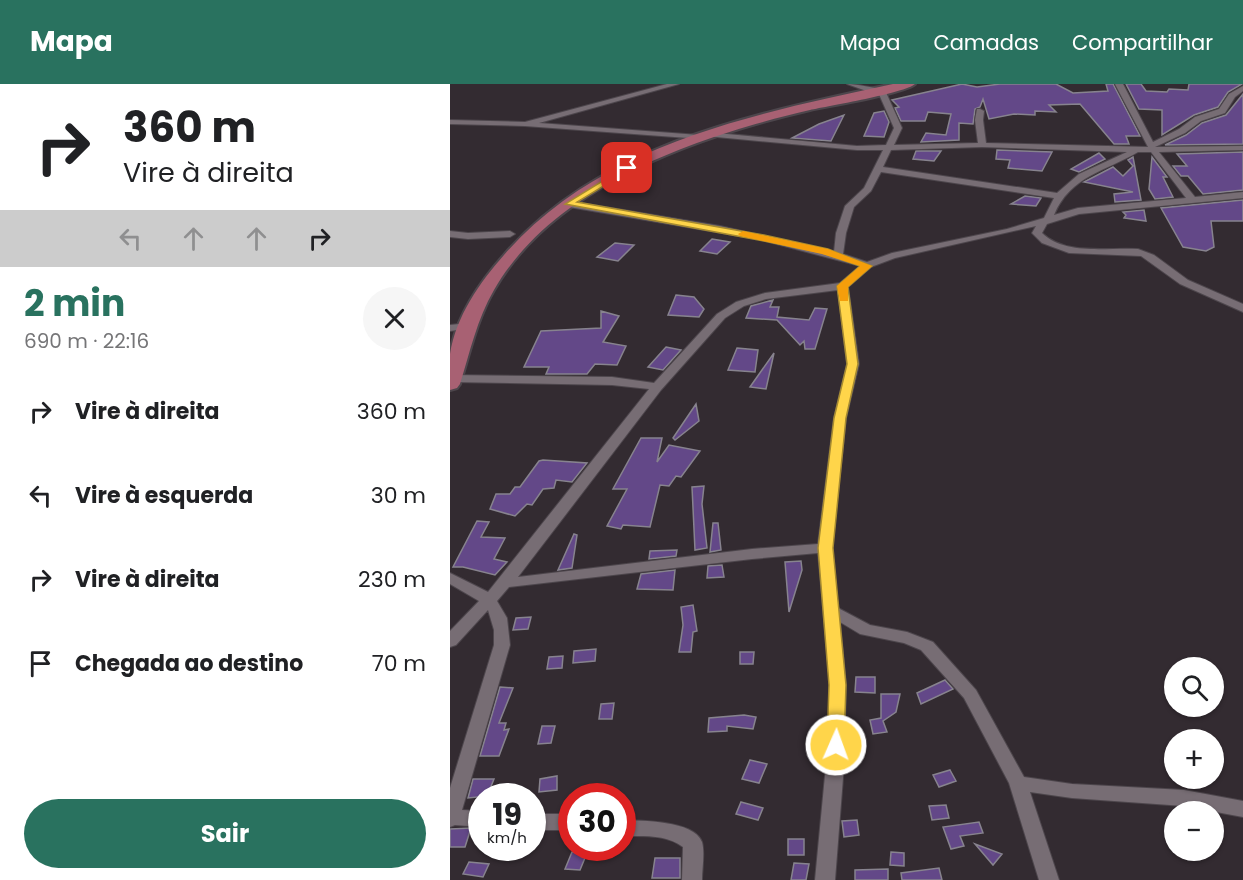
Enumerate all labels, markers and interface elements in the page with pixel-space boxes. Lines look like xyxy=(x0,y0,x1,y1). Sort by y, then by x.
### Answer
text: Mapa xyxy=(30,22,113,61)
text: Mapa xyxy=(840,28,900,57)
text: Camadas xyxy=(933,28,1039,57)
text: Compartilhar xyxy=(1072,28,1213,57)
text: 360 m xyxy=(123,98,256,157)
icon: right xyxy=(24,108,102,186)
pin xyxy=(601,142,652,193)
icon: arrive xyxy=(610,151,643,184)
text: Vire à direita xyxy=(123,154,294,191)
icon: left xyxy=(114,222,147,255)
icon: ahead xyxy=(177,222,210,255)
icon: ahead xyxy=(240,222,273,255)
icon: right xyxy=(303,222,336,255)
text: 2 min xyxy=(24,278,125,329)
button: close xyxy=(363,287,426,350)
text: 690 m · 22:16 xyxy=(24,327,149,355)
icon: right xyxy=(24,395,57,428)
text: Vire à direita xyxy=(75,396,220,427)
text: 360 m xyxy=(357,396,426,427)
icon: left xyxy=(24,479,57,512)
text: Vire à esquerda xyxy=(75,480,253,511)
text: 30 m xyxy=(371,480,426,511)
icon: right xyxy=(24,563,57,596)
text: Vire à direita xyxy=(75,564,220,595)
text: 230 m xyxy=(358,564,426,595)
icon: arrive xyxy=(24,647,57,680)
text: Chegada ao destino xyxy=(75,648,303,679)
text: 70 m xyxy=(372,648,426,679)
map controls xyxy=(1164,657,1224,861)
button: search xyxy=(1164,657,1224,717)
position arrow xyxy=(804,713,868,777)
button: + xyxy=(1164,729,1224,789)
speed limit sign: 30 xyxy=(558,783,636,861)
text: 19 xyxy=(492,793,522,836)
button: Sair xyxy=(24,799,426,868)
button: − xyxy=(1164,801,1224,861)
text: km/h xyxy=(487,827,527,848)

